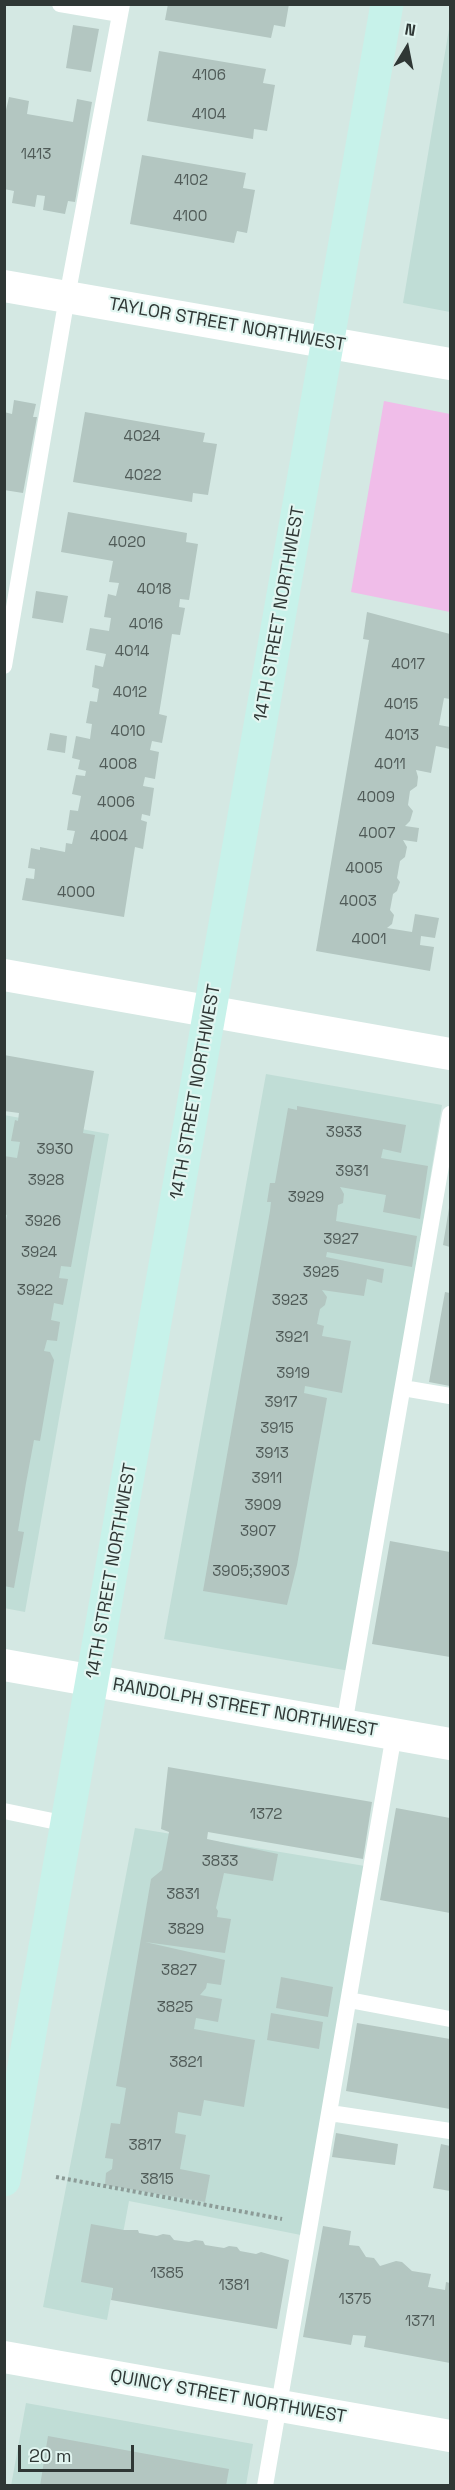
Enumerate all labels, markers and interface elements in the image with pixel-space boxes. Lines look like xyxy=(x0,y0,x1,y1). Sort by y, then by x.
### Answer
north arrow xyxy=(377,18,437,78)
text: N xyxy=(403,19,417,41)
house number: 4106 xyxy=(192,67,226,85)
house number: 4104 xyxy=(192,106,226,124)
house number: 1413 xyxy=(21,146,51,164)
house number: 4102 xyxy=(174,172,208,190)
house number: 4100 xyxy=(173,208,207,226)
street label: TAYLOR STREET NORTHWEST xyxy=(107,294,347,356)
house number: 4024 xyxy=(124,428,160,446)
house number: 4022 xyxy=(124,467,162,485)
street label: 14TH STREET NORTHWEST xyxy=(250,505,310,723)
house number: 4020 xyxy=(108,534,146,552)
house number: 4018 xyxy=(137,581,171,599)
house number: 4016 xyxy=(129,616,163,634)
house number: 4014 xyxy=(115,643,149,661)
house number: 4017 xyxy=(391,656,425,674)
house number: 4012 xyxy=(113,684,147,702)
house number: 4015 xyxy=(384,696,418,714)
house number: 4010 xyxy=(111,723,145,741)
house number: 4013 xyxy=(385,727,419,745)
house number: 4008 xyxy=(99,756,137,774)
house number: 4011 xyxy=(374,756,406,774)
house number: 4009 xyxy=(357,789,395,807)
house number: 4006 xyxy=(97,794,135,812)
house number: 4007 xyxy=(359,825,395,843)
house number: 4004 xyxy=(90,828,128,846)
house number: 4005 xyxy=(345,860,383,878)
house number: 4000 xyxy=(57,884,95,902)
house number: 4003 xyxy=(339,893,377,911)
house number: 4001 xyxy=(352,931,386,949)
street label: 14TH STREET NORTHWEST xyxy=(166,983,226,1201)
house number: 3933 xyxy=(326,1124,362,1142)
house number: 3930 xyxy=(37,1141,73,1159)
house number: 3931 xyxy=(335,1163,369,1181)
house number: 3928 xyxy=(28,1172,64,1190)
house number: 3929 xyxy=(288,1189,324,1207)
house number: 3926 xyxy=(25,1213,61,1231)
house number: 3927 xyxy=(323,1231,359,1249)
house number: 3924 xyxy=(21,1244,57,1262)
house number: 3925 xyxy=(303,1264,339,1282)
house number: 3922 xyxy=(17,1282,53,1300)
house number: 3923 xyxy=(272,1292,308,1310)
house number: 3921 xyxy=(275,1329,309,1347)
house number: 3919 xyxy=(276,1365,310,1383)
house number: 3917 xyxy=(265,1394,297,1412)
house number: 3915 xyxy=(260,1420,294,1438)
house number: 3913 xyxy=(255,1445,289,1463)
street label: 14TH STREET NORTHWEST xyxy=(82,1462,142,1680)
house number: 3911 xyxy=(252,1470,282,1488)
house number: 3909 xyxy=(244,1497,282,1515)
house number: 3907 xyxy=(240,1523,276,1541)
house number: 3905;3903 xyxy=(212,1563,290,1581)
street label: RANDOLPH STREET NORTHWEST xyxy=(111,1674,379,1742)
house number: 1372 xyxy=(250,1806,282,1824)
house number: 3833 xyxy=(202,1853,238,1871)
house number: 3831 xyxy=(166,1886,200,1904)
house number: 3829 xyxy=(168,1921,204,1939)
house number: 3827 xyxy=(161,1962,197,1980)
house number: 3825 xyxy=(157,1999,193,2017)
house number: 3821 xyxy=(169,2054,203,2072)
house number: 3817 xyxy=(128,2137,162,2155)
house number: 3815 xyxy=(140,2171,174,2189)
house number: 1385 xyxy=(150,2265,184,2283)
house number: 1381 xyxy=(219,2277,249,2295)
house number: 1375 xyxy=(339,2291,371,2309)
house number: 1371 xyxy=(405,2313,435,2331)
street label: QUINCY STREET NORTHWEST xyxy=(108,2366,348,2428)
scale bar xyxy=(21,2433,136,2471)
text: 20 m xyxy=(29,2444,72,2467)

